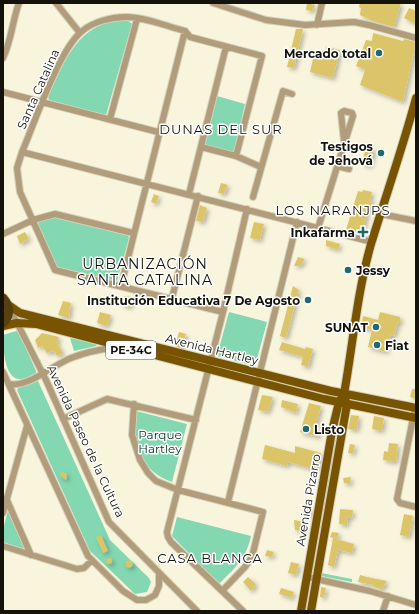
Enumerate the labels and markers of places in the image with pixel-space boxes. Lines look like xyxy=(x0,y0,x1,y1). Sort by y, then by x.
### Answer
place label: Mercado total xyxy=(284,46,371,61)
marker: Mercado total xyxy=(374,48,384,58)
place label: Testigos de Jehová xyxy=(309,139,374,168)
marker: Testigos de Jehová xyxy=(376,148,386,158)
place label: Inkafarma xyxy=(291,225,355,240)
marker: Inkafarma xyxy=(358,227,368,237)
place label: Jessy xyxy=(355,263,391,278)
marker: Jessy xyxy=(343,265,353,275)
place label: Institución Educativa 7 De Agosto xyxy=(87,293,300,308)
marker: Institución Educativa 7 De Agosto xyxy=(303,295,313,305)
place label: SUNAT xyxy=(325,320,369,335)
marker: SUNAT xyxy=(371,322,381,332)
place label: Fiat xyxy=(385,338,410,353)
marker: Fiat xyxy=(372,340,382,350)
place label: Listo xyxy=(314,422,344,437)
marker: Listo xyxy=(301,424,311,434)

